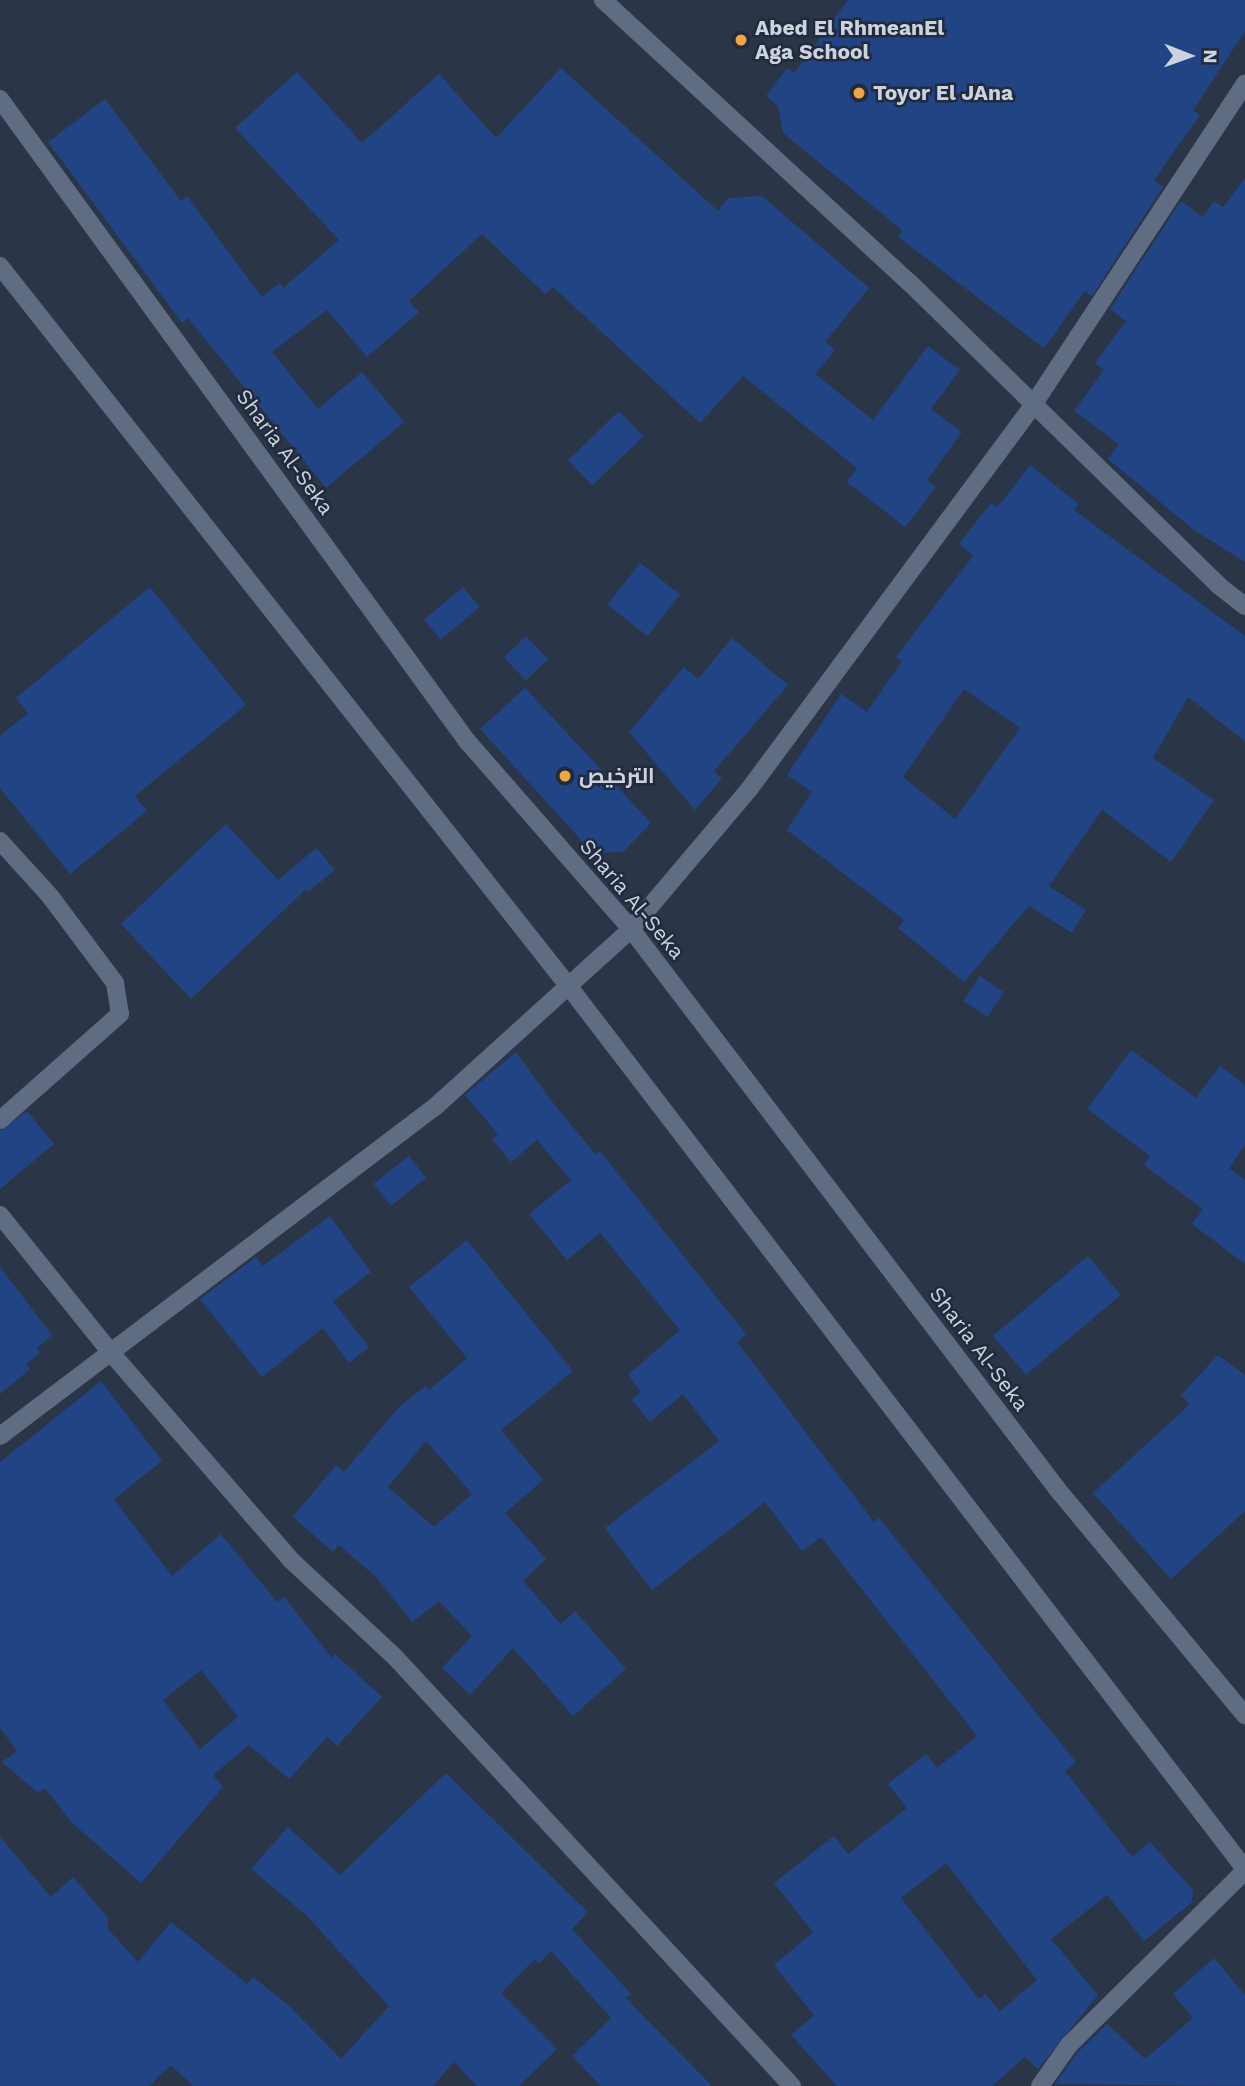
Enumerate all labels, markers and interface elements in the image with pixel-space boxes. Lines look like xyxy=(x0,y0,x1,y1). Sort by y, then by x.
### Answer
place label: Abed El RhmeanEl Aga School xyxy=(755,15,944,65)
north arrow xyxy=(1154,21,1224,91)
marker: Abed El RhmeanEl Aga School xyxy=(733,32,749,48)
text: N xyxy=(1199,49,1222,64)
place label: Toyor El JAna xyxy=(873,80,1014,106)
marker: Toyor El JAna xyxy=(851,85,867,101)
street label: Sharia Al-Seka xyxy=(231,384,339,520)
place label: الترخيص xyxy=(579,763,655,789)
marker: الترخيص xyxy=(557,768,573,784)
street label: Sharia Al-Seka xyxy=(574,833,690,965)
street label: Sharia Al-Seka xyxy=(924,1281,1034,1417)

